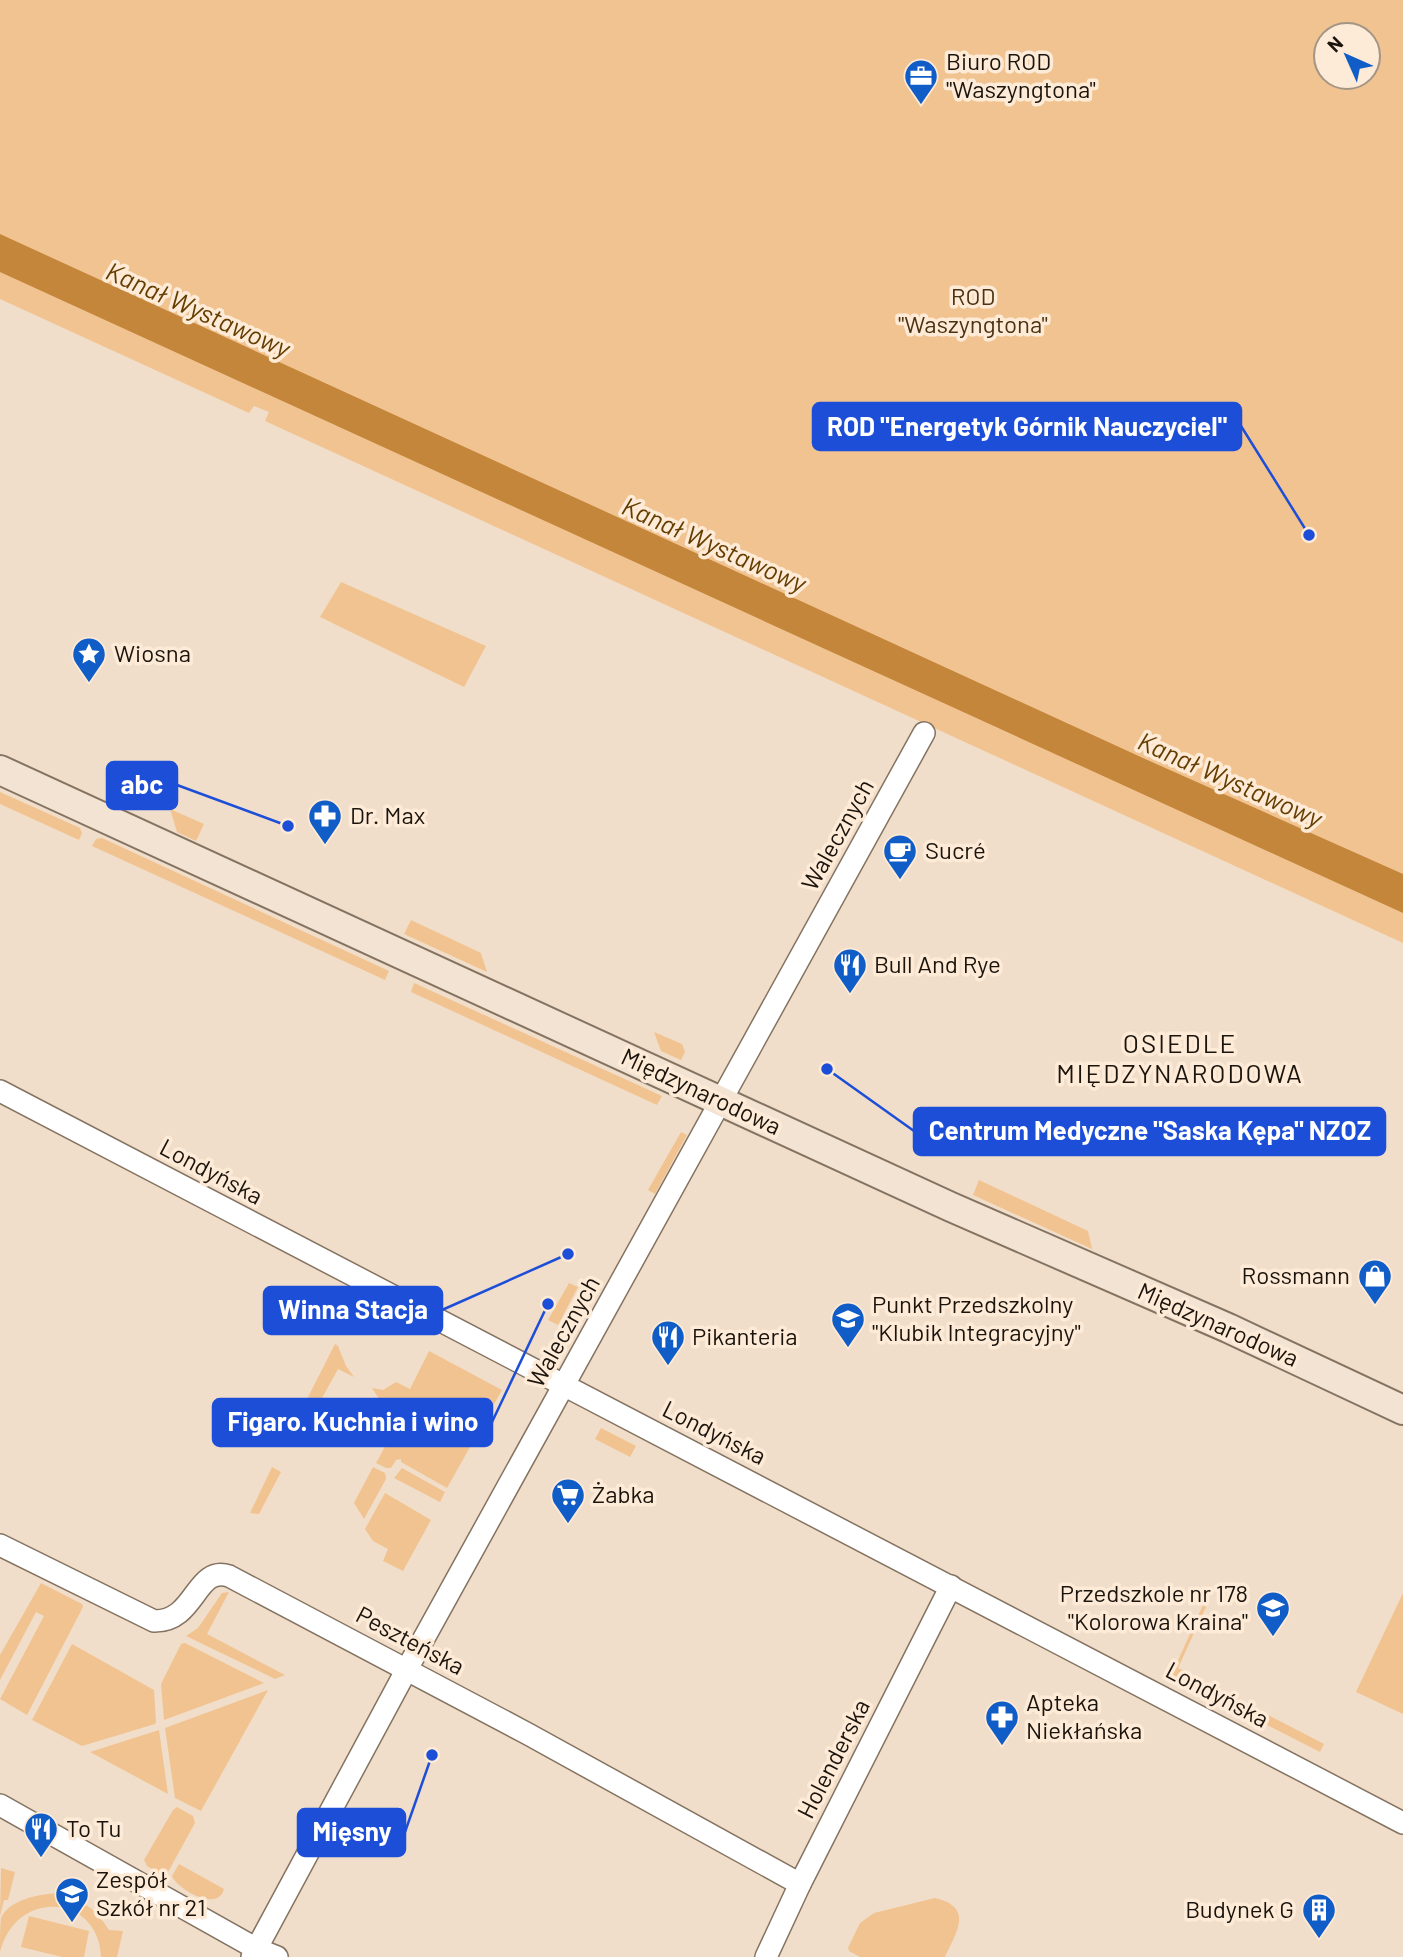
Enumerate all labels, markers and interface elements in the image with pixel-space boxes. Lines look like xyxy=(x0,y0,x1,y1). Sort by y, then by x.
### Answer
north arrow xyxy=(1312,21,1382,91)
text: N xyxy=(1322,31,1347,56)
place label: Biuro ROD "Waszyngtona" xyxy=(946,46,1096,103)
office icon: Biuro ROD "Waszyngtona" xyxy=(902,57,940,106)
water label: Kanał Wystawowy xyxy=(102,254,297,364)
park label: ROD "Waszyngtona" xyxy=(898,281,1048,338)
callout: ROD "Energetyk Górnik Nauczyciel" xyxy=(813,403,1241,450)
text: ROD "Energetyk Górnik Nauczyciel" xyxy=(827,410,1228,441)
water label: Kanał Wystawowy xyxy=(618,489,813,599)
place icon: Wiosna xyxy=(70,635,108,684)
place label: Wiosna xyxy=(114,638,191,667)
water label: Kanał Wystawowy xyxy=(1134,724,1329,834)
callout: abc xyxy=(107,762,177,809)
text: abc xyxy=(121,768,163,799)
street label: Walecznych xyxy=(794,774,879,895)
pharmacy icon: Dr. Max xyxy=(306,797,344,846)
place label: Dr. Max xyxy=(350,800,425,829)
cafe icon: Sucré xyxy=(881,832,919,881)
place label: Sucré xyxy=(925,835,986,864)
restaurant icon: Bull And Rye xyxy=(831,946,869,995)
place label: Bull And Rye xyxy=(874,949,1001,978)
district label: OSIEDLE MIĘDZYNARODOWA xyxy=(1056,1027,1304,1088)
street label: Międzynarodowa xyxy=(617,1041,786,1140)
callout: Centrum Medyczne "Saska Kępa" NZOZ xyxy=(914,1108,1385,1155)
text: Centrum Medyczne "Saska Kępa" NZOZ xyxy=(929,1114,1371,1145)
street label: Londyńska xyxy=(155,1132,268,1210)
shop icon: Rossmann xyxy=(1356,1257,1394,1306)
place label: Rossmann xyxy=(1242,1260,1350,1289)
street label: Walecznych xyxy=(520,1271,605,1392)
street label: Międzynarodowa xyxy=(1134,1275,1303,1372)
callout: Winna Stacja xyxy=(264,1287,442,1334)
place label: Punkt Przedszkolny "Klubik Integracyjny" xyxy=(872,1289,1081,1346)
text: Winna Stacja xyxy=(278,1293,428,1324)
school or university icon: Punkt Przedszkolny "Klubik Integracyjny" xyxy=(829,1300,867,1349)
restaurant icon: Pikanteria xyxy=(649,1318,687,1367)
place label: Pikanteria xyxy=(692,1321,798,1350)
street label: Londyńska xyxy=(658,1393,771,1470)
callout: Figaro. Kuchnia i wino xyxy=(213,1399,492,1446)
text: Figaro. Kuchnia i wino xyxy=(227,1405,479,1436)
supermarket icon: Żabka xyxy=(549,1476,587,1525)
place label: Żabka xyxy=(592,1479,655,1508)
place label: Przedszkole nr 178 "Kolorowa Kraina" xyxy=(1060,1578,1248,1635)
school or university icon: Przedszkole nr 178 "Kolorowa Kraina" xyxy=(1254,1589,1292,1638)
street label: Peszteńska xyxy=(352,1599,470,1680)
street label: Londyńska xyxy=(1161,1655,1274,1733)
place label: Apteka Niekłańska xyxy=(1026,1687,1142,1744)
street label: Holenderska xyxy=(790,1694,875,1823)
pharmacy icon: Apteka Niekłańska xyxy=(983,1698,1021,1747)
callout: Mięsny xyxy=(298,1809,405,1856)
restaurant icon: To Tu xyxy=(22,1810,60,1859)
place label: To Tu xyxy=(66,1813,121,1842)
text: Mięsny xyxy=(313,1815,392,1846)
place label: Zespół Szkół nr 21 xyxy=(96,1864,206,1921)
school or university icon: Zespół Szkół nr 21 xyxy=(53,1875,91,1924)
building icon: Budynek G xyxy=(1300,1891,1338,1940)
place label: Budynek G xyxy=(1185,1894,1294,1923)

